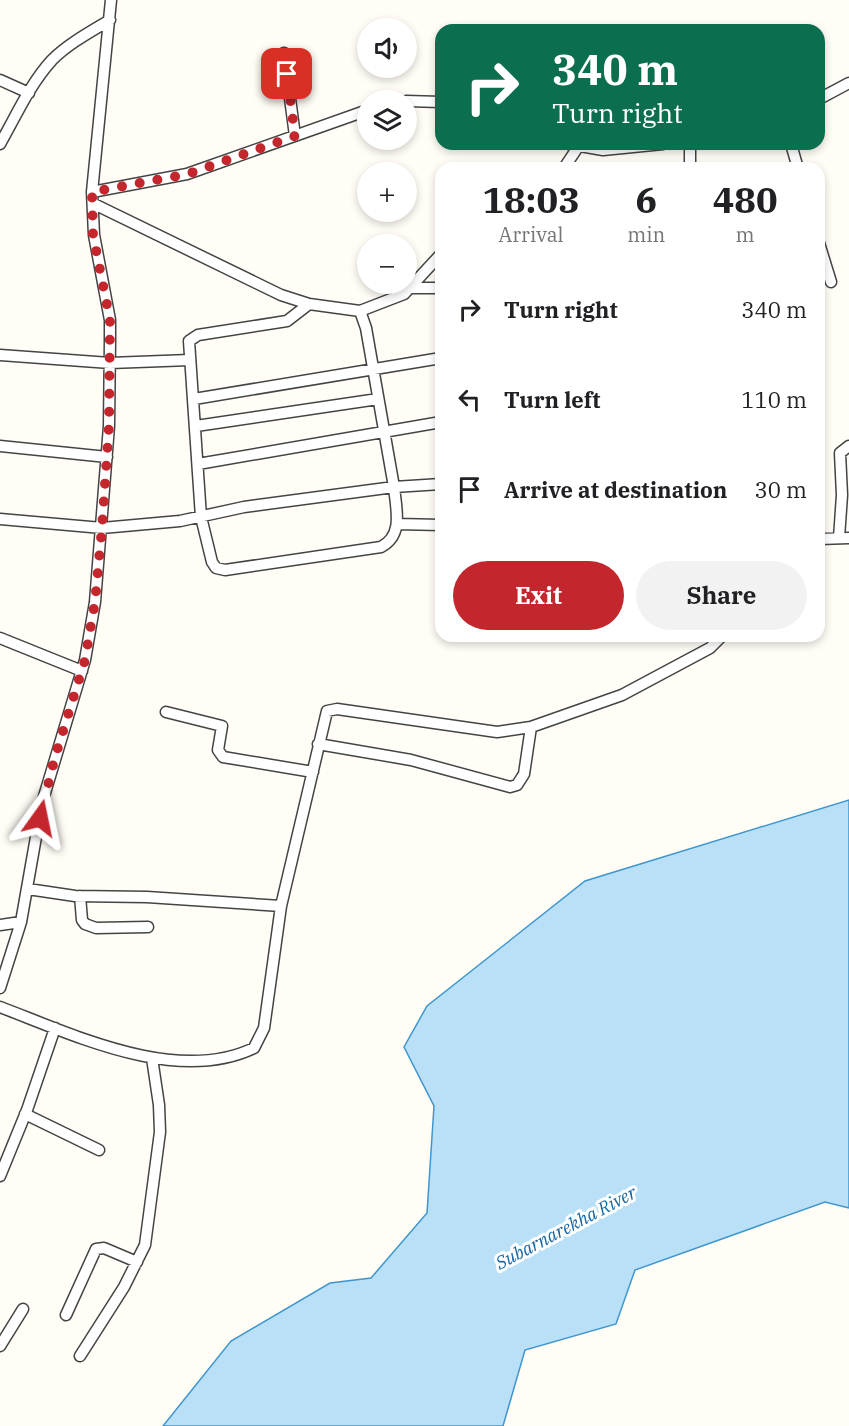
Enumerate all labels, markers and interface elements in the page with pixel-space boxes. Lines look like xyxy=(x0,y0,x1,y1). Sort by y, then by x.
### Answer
map controls xyxy=(357,18,417,294)
button: sound xyxy=(357,18,417,78)
text: 340 m xyxy=(552,42,678,97)
pin xyxy=(261,48,312,99)
icon: right xyxy=(453,48,531,126)
icon: arrive xyxy=(270,57,303,90)
button: layers xyxy=(357,90,417,150)
text: Turn right xyxy=(552,95,683,130)
button: + xyxy=(357,162,417,222)
text: 18:03 xyxy=(482,176,580,223)
text: 6 xyxy=(635,176,657,223)
text: 480 xyxy=(713,176,778,223)
text: Arrival xyxy=(499,221,564,248)
text: min xyxy=(627,221,665,248)
text: m xyxy=(736,221,755,248)
button: − xyxy=(357,234,417,294)
icon: right xyxy=(453,293,486,326)
text: Turn right xyxy=(504,295,618,324)
text: 340 m xyxy=(741,295,807,324)
icon: left xyxy=(453,383,486,416)
text: Turn left xyxy=(504,385,600,414)
text: 110 m xyxy=(741,385,807,414)
icon: arrive xyxy=(453,473,486,506)
text: Arrive at destination xyxy=(504,475,727,504)
text: 30 m xyxy=(755,475,807,504)
button: Exit xyxy=(453,561,624,630)
button: Share xyxy=(636,561,807,630)
position arrow xyxy=(8,786,72,850)
water label: Subarnarekha River xyxy=(490,1180,641,1275)

